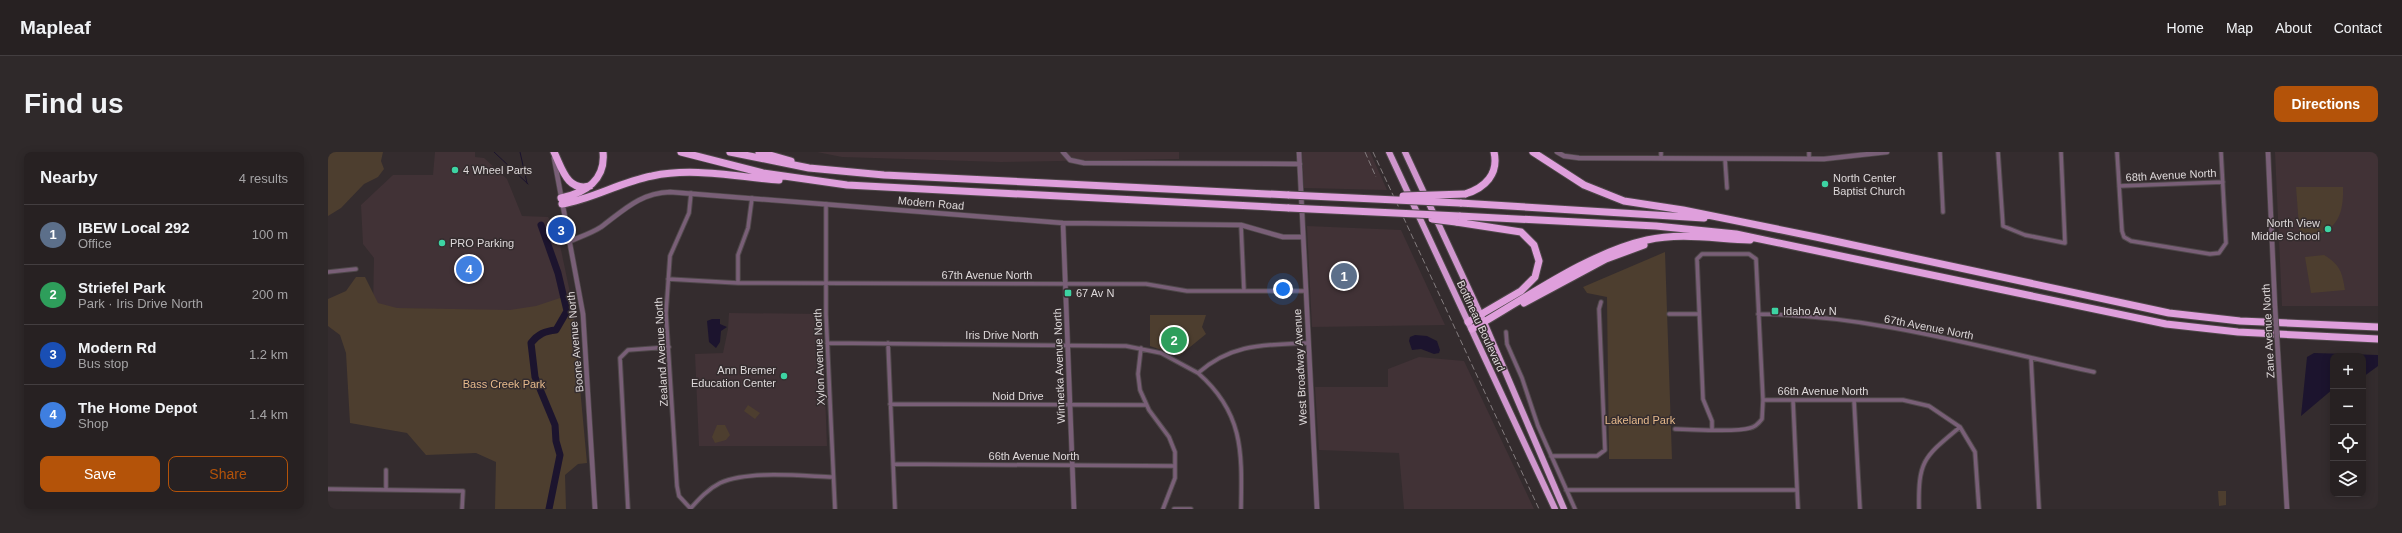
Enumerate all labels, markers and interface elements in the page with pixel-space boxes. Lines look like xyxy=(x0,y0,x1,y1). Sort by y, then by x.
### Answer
text: Mapleaf xyxy=(20,17,91,38)
text: Home xyxy=(2167,20,2204,36)
text: Map xyxy=(2226,20,2253,36)
text: About xyxy=(2275,20,2312,36)
text: Contact xyxy=(2334,20,2382,36)
button: Directions xyxy=(2274,86,2378,122)
text: Find us xyxy=(24,88,124,119)
place label: 4 Wheel Parts xyxy=(463,164,533,176)
marker: 4 Wheel Parts xyxy=(450,165,460,175)
street label: 68th Avenue North xyxy=(2125,167,2217,183)
text: Nearby xyxy=(40,168,98,187)
text: 4 results xyxy=(239,171,288,186)
place label: North Center Baptist Church xyxy=(1833,172,1905,197)
marker: North Center Baptist Church xyxy=(1820,179,1830,189)
street label: Modern Road xyxy=(897,194,965,212)
pin: 3 xyxy=(548,215,574,245)
place label: North View Middle School xyxy=(2251,217,2320,242)
text: IBEW Local 292 xyxy=(78,219,190,236)
marker: North View Middle School xyxy=(2323,224,2333,234)
text: 1 xyxy=(49,227,57,242)
text: 100 m xyxy=(252,227,288,242)
text: Office xyxy=(78,236,112,251)
place label: PRO Parking xyxy=(450,237,514,249)
marker: PRO Parking xyxy=(437,238,447,248)
pin: 4 xyxy=(456,254,482,284)
pin: 1 xyxy=(1331,261,1357,291)
street label: 67th Avenue North xyxy=(942,269,1032,281)
text: Striefel Park xyxy=(78,279,166,296)
your location xyxy=(1273,279,1293,299)
street label: Bottineau Boulevard xyxy=(1455,279,1507,373)
street label: Zane Avenue North xyxy=(2260,283,2276,379)
text: 2 xyxy=(49,287,57,302)
text: 200 m xyxy=(252,287,288,302)
place label: 67 Av N xyxy=(1076,287,1114,299)
marker: 67 Av N xyxy=(1063,288,1073,298)
street label: Boone Avenue North xyxy=(565,291,585,393)
text: Park · Iris Drive North xyxy=(78,296,203,311)
street label: Zealand Avenue North xyxy=(652,297,670,407)
place label: Idaho Av N xyxy=(1783,305,1837,317)
marker: Idaho Av N xyxy=(1770,306,1780,316)
street label: Xylon Avenue North xyxy=(811,308,827,406)
street label: Winnetka Avenue North xyxy=(1051,308,1067,424)
street label: West Broadway Avenue xyxy=(1291,309,1309,425)
street label: 67th Avenue North xyxy=(1883,312,1975,342)
pin: 2 xyxy=(1161,325,1187,355)
street label: Iris Drive North xyxy=(965,329,1039,341)
text: Modern Rd xyxy=(78,339,156,356)
text: 3 xyxy=(49,347,57,362)
text: 1.2 km xyxy=(249,347,288,362)
map controls xyxy=(2330,353,2366,497)
button: + xyxy=(2330,353,2366,389)
text: Bus stop xyxy=(78,356,129,371)
place label: Ann Bremer Education Center xyxy=(691,364,776,389)
marker: Ann Bremer Education Center xyxy=(779,371,789,381)
park label: Bass Creek Park xyxy=(463,378,546,390)
street label: 66th Avenue North xyxy=(1778,385,1868,397)
button: − xyxy=(2330,389,2366,425)
street label: Noid Drive xyxy=(992,390,1044,402)
text: The Home Depot xyxy=(78,399,197,416)
text: 4 xyxy=(49,407,57,422)
text: 1.4 km xyxy=(249,407,288,422)
park label: Lakeland Park xyxy=(1605,414,1676,426)
text: Shop xyxy=(78,416,108,431)
button: locate xyxy=(2330,425,2366,461)
street label: 66th Avenue North xyxy=(989,450,1079,462)
button: Save xyxy=(40,456,160,492)
button: Share xyxy=(168,456,288,492)
button: layers xyxy=(2330,461,2366,497)

